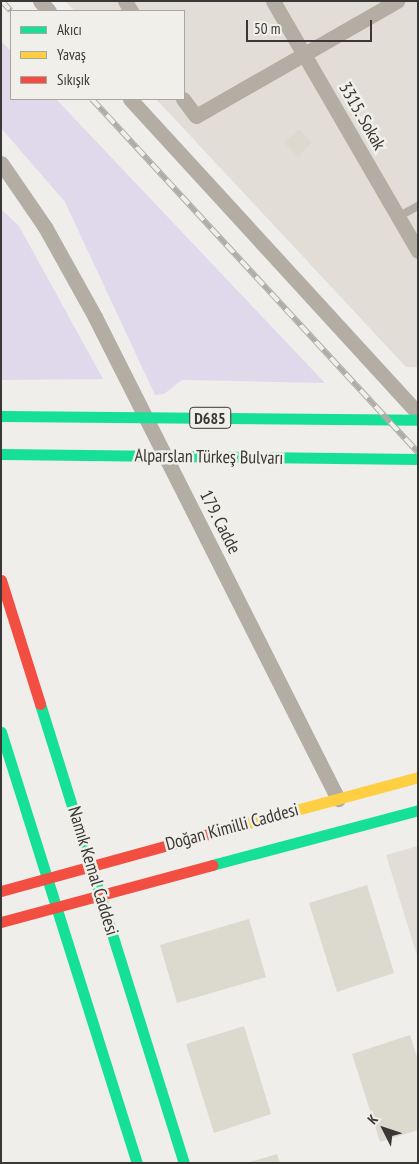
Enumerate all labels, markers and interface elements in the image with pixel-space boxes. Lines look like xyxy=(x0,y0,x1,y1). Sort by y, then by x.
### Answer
legend xyxy=(10,10,185,100)
scale bar xyxy=(249,10,375,42)
text: 50 m xyxy=(254,19,280,38)
text: Akıcı xyxy=(57,20,82,39)
text: Yavaş xyxy=(57,45,86,64)
text: Sıkışık xyxy=(57,70,90,89)
street label: 3315. Sokak xyxy=(334,78,390,154)
road number: D685 xyxy=(189,404,231,432)
street label: Alparslan Türkeş Bulvarı xyxy=(134,445,284,469)
street label: 179. Cadde xyxy=(195,486,245,558)
street label: Doğan Kimilli Caddesi xyxy=(163,799,301,855)
street label: Namık Kemal Caddesi xyxy=(63,804,123,938)
north arrow xyxy=(359,1104,409,1154)
text: K xyxy=(363,1111,382,1128)

